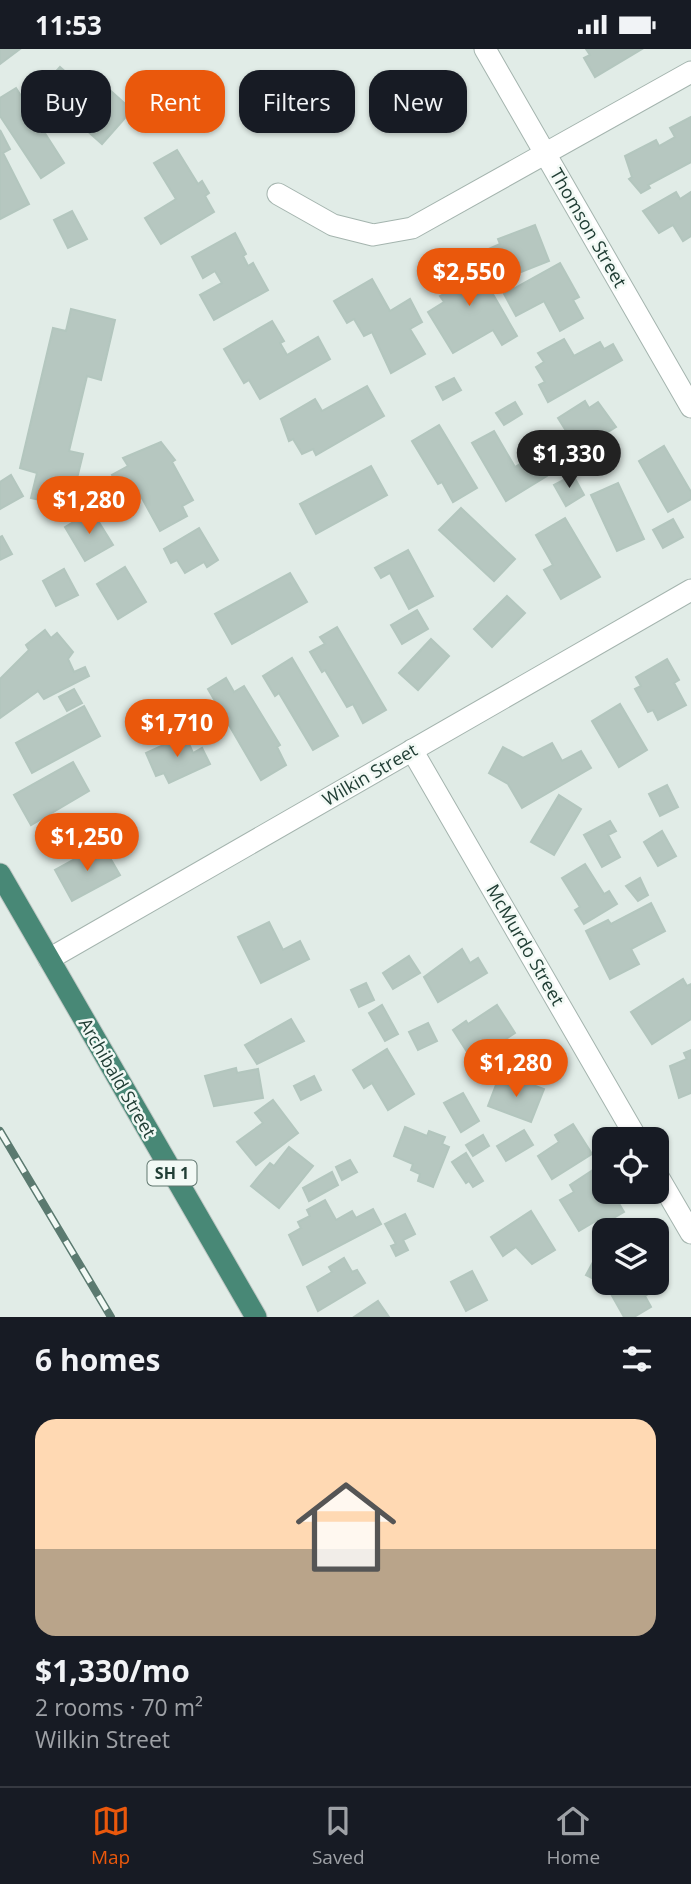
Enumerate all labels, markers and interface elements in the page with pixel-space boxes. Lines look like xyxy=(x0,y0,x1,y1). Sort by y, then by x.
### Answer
text: 11:53 xyxy=(35,7,102,43)
chip: Buy xyxy=(21,70,111,133)
chip: Rent xyxy=(125,70,225,133)
chip: Filters xyxy=(239,70,355,133)
chip: New xyxy=(369,70,467,133)
street label: Thomson Street xyxy=(545,164,633,291)
pin: $2,550 xyxy=(412,249,526,308)
text: $2,550 xyxy=(433,255,505,287)
pin: $1,330 xyxy=(512,431,626,490)
text: $1,330 xyxy=(533,437,605,469)
pin: $1,280 xyxy=(32,477,146,536)
text: $1,280 xyxy=(53,483,125,515)
pin: $1,710 xyxy=(120,699,234,759)
text: $1,710 xyxy=(141,706,213,738)
street label: Wilkin Street xyxy=(318,737,421,811)
pin: $1,250 xyxy=(30,813,144,873)
text: $1,250 xyxy=(51,820,123,852)
street label: McMurdo Street xyxy=(481,880,570,1009)
street label: Archibald Street xyxy=(74,1013,162,1142)
pin: $1,280 xyxy=(459,1039,573,1099)
text: $1,280 xyxy=(480,1046,552,1078)
map controls xyxy=(592,1127,669,1295)
button: locate xyxy=(592,1127,669,1204)
road number: SH 1 xyxy=(148,1161,196,1185)
button: layers xyxy=(592,1218,669,1295)
text: 6 homes xyxy=(35,1339,160,1380)
icon: filters xyxy=(618,1340,656,1378)
icon: home xyxy=(283,1464,409,1590)
text: $1,330/mo xyxy=(35,1650,190,1691)
text: 2 rooms · 70 m² xyxy=(35,1691,203,1723)
text: Wilkin Street xyxy=(35,1723,170,1755)
tab: Map xyxy=(91,1802,130,1870)
tab: Saved xyxy=(312,1802,365,1870)
tab: Home xyxy=(546,1802,600,1870)

